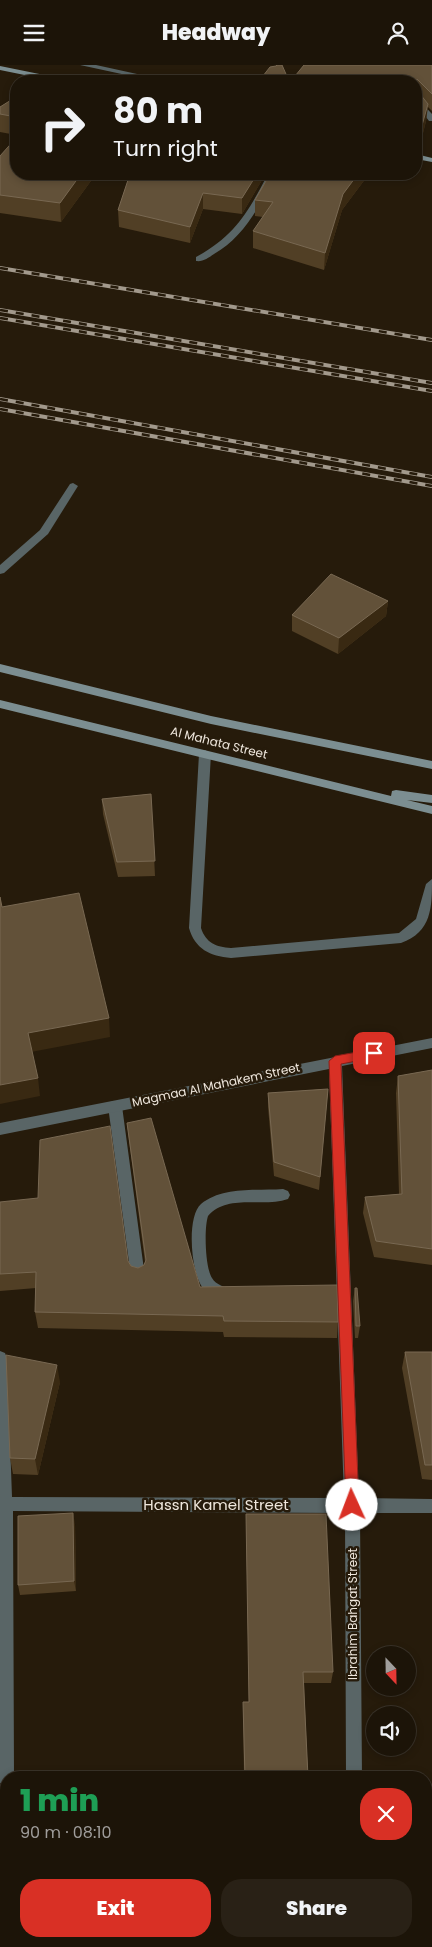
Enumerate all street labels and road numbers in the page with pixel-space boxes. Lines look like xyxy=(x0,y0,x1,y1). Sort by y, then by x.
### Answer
street label: Al Mahata Street xyxy=(169,722,269,763)
street label: Magmaa Al Mahakem Street xyxy=(130,1058,301,1111)
street label: Hassn Kamel Street xyxy=(143,1494,289,1515)
street label: Ibrahim Bahgat Street xyxy=(344,1548,361,1680)

